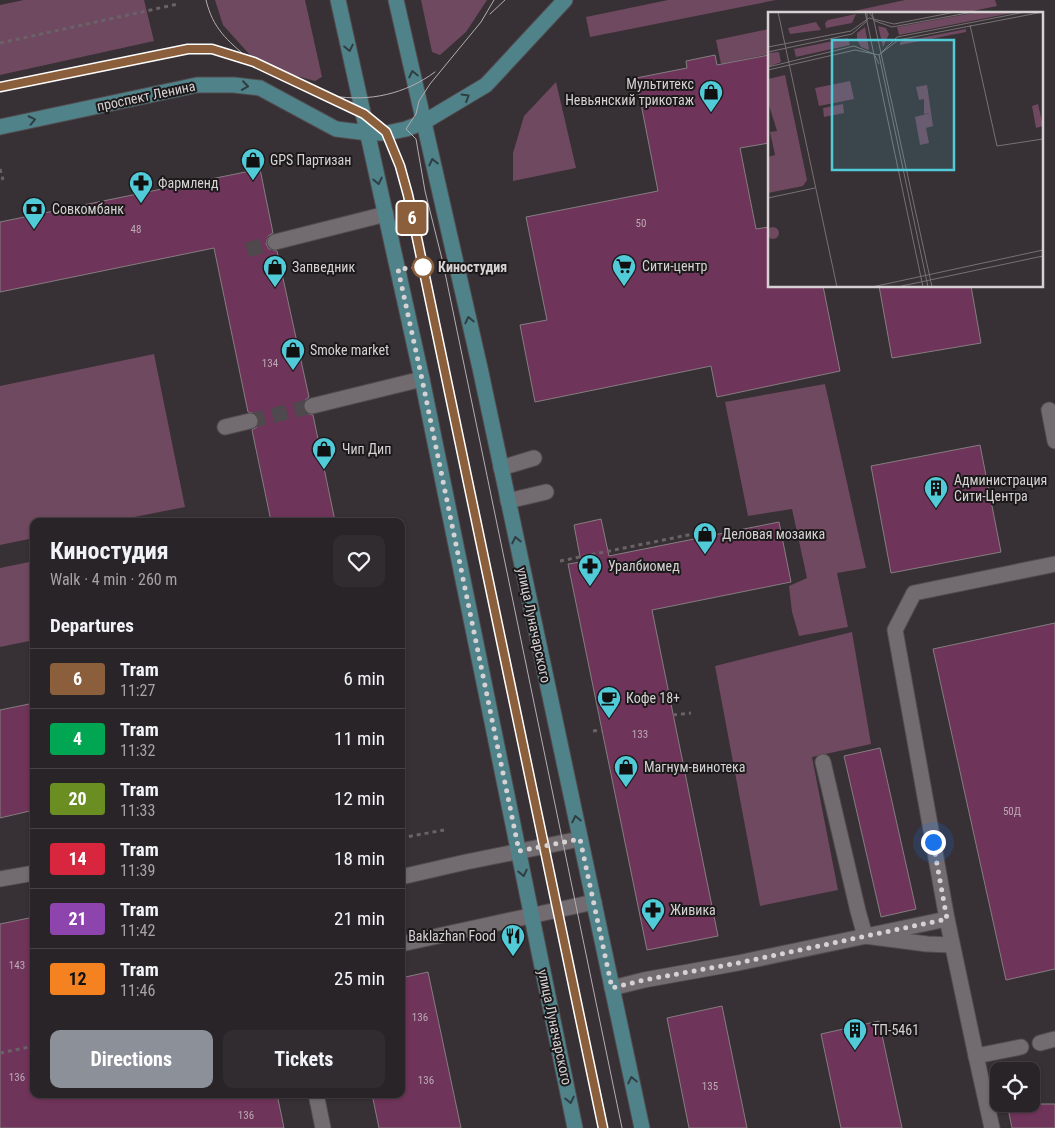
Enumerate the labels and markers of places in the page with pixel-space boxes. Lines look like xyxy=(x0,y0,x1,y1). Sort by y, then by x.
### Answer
place label: Мультитекс Невьянский трикотаж xyxy=(565,76,694,108)
shop icon: Мультитекс Невьянский трикотаж xyxy=(698,79,724,113)
shop icon: GPS Партизан xyxy=(240,147,266,181)
place label: GPS Партизан xyxy=(270,152,351,168)
pharmacy icon: Фармленд xyxy=(128,170,154,204)
place label: Фармленд xyxy=(158,175,219,191)
bank icon: Совкомбанк xyxy=(21,196,47,230)
place label: Совкомбанк xyxy=(52,201,124,217)
supermarket icon: Сити-центр xyxy=(611,253,637,287)
shop icon: Запведник xyxy=(262,254,288,288)
marker: Киностудия xyxy=(412,256,434,278)
place label: Сити-центр xyxy=(642,258,708,274)
place label: Запведник xyxy=(292,259,355,275)
place label: Киностудия xyxy=(438,259,507,275)
shop icon: Smoke market xyxy=(280,337,306,371)
place label: Smoke market xyxy=(310,342,389,358)
shop icon: Чип Дип xyxy=(311,436,337,470)
place label: Чип Дип xyxy=(342,441,391,457)
place label: Администрация Сити-Центра xyxy=(954,472,1047,504)
building icon: Администрация Сити-Центра xyxy=(923,475,949,509)
shop icon: Деловая мозаика xyxy=(692,521,718,555)
place label: Деловая мозаика xyxy=(722,526,825,542)
pharmacy icon: Уралбиомед xyxy=(577,553,603,587)
place label: Уралбиомед xyxy=(608,558,680,574)
cafe icon: Кофе 18+ xyxy=(596,685,622,719)
place label: Кофе 18+ xyxy=(626,690,680,706)
shop icon: Магнум-винотека xyxy=(613,754,639,788)
place label: Магнум-винотека xyxy=(644,759,746,775)
pharmacy icon: Живика xyxy=(640,897,666,931)
place label: Живика xyxy=(670,902,716,918)
restaurant icon: Baklazhan Food xyxy=(500,923,526,957)
place label: Baklazhan Food xyxy=(408,928,496,944)
building icon: ТП-5461 xyxy=(842,1017,868,1051)
place label: ТП-5461 xyxy=(872,1022,919,1038)

